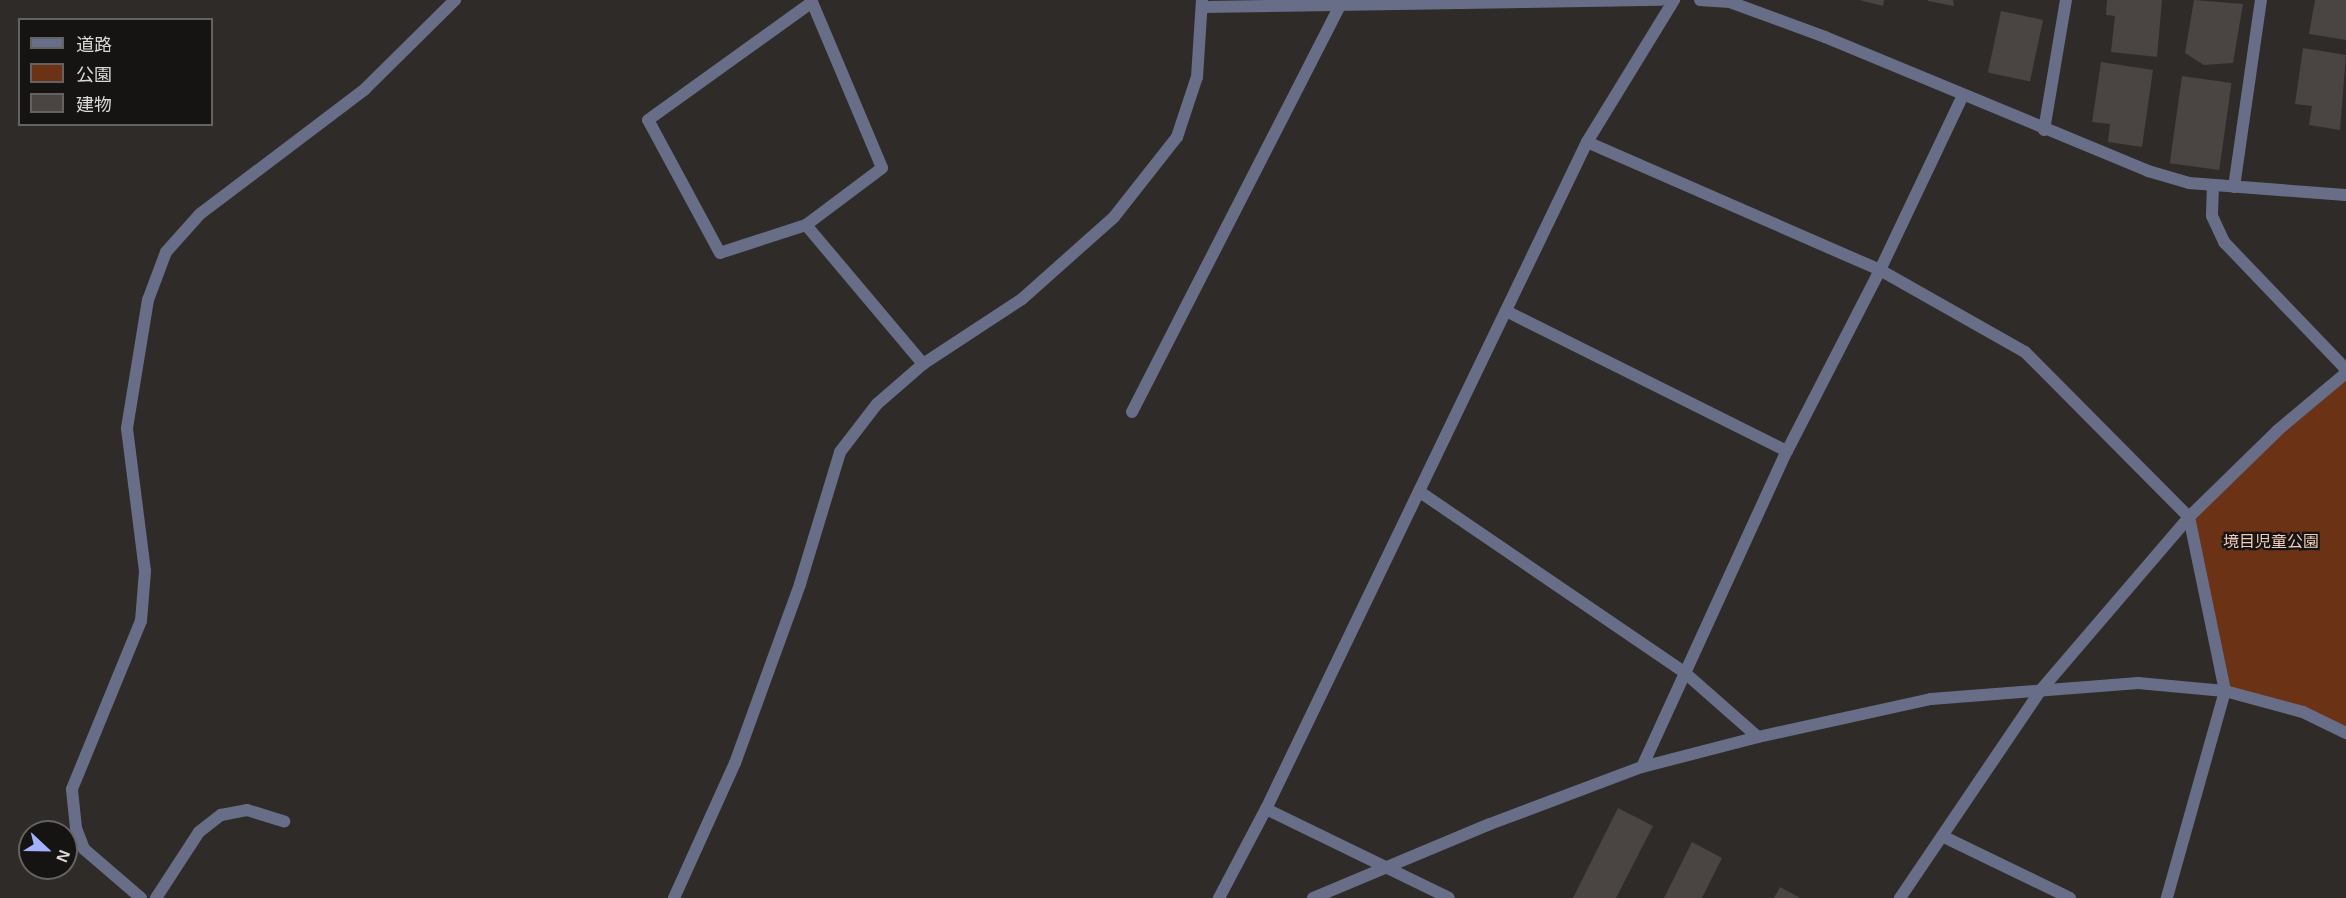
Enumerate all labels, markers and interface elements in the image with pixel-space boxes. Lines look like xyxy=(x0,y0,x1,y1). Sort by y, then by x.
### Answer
legend xyxy=(18,18,213,126)
text: 道路 xyxy=(76,35,112,55)
text: 公園 xyxy=(76,65,112,85)
text: 建物 xyxy=(76,95,112,115)
park label: 境目児童公園 xyxy=(2223,532,2319,552)
north arrow xyxy=(18,820,78,880)
text: N xyxy=(53,848,73,865)

